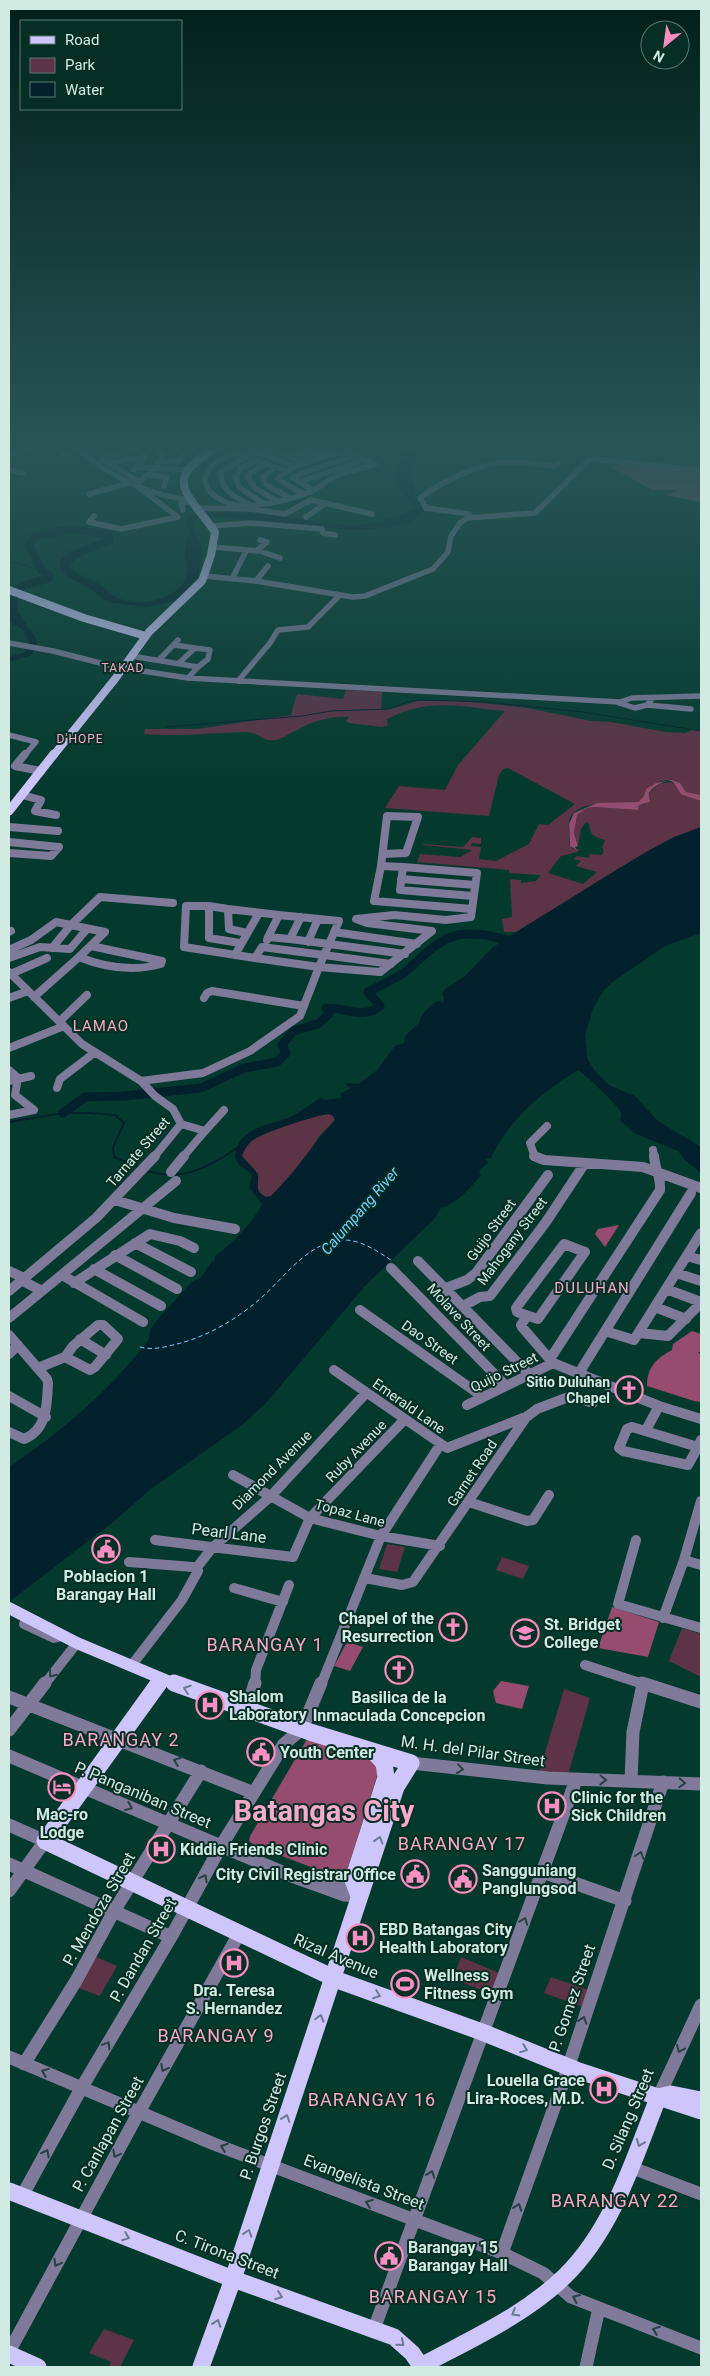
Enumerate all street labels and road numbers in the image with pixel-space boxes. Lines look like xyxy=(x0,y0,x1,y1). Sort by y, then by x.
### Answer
street label: Tarnate Street xyxy=(103,1113,173,1190)
street label: Mahogany Street xyxy=(474,1194,550,1288)
street label: Guijo Street xyxy=(463,1196,519,1264)
street label: Molave Street xyxy=(424,1280,494,1354)
street label: Dao Street xyxy=(399,1317,462,1367)
street label: Quijo Street xyxy=(468,1349,540,1395)
street label: Emerald Lane xyxy=(370,1375,448,1437)
street label: Ruby Avenue xyxy=(322,1417,390,1485)
street label: Diamond Avenue xyxy=(229,1427,315,1513)
street label: Garnet Road xyxy=(444,1437,500,1509)
street label: Topaz Lane xyxy=(313,1496,387,1530)
street label: Pearl Lane xyxy=(191,1519,267,1547)
street label: M. H. del Pilar Street xyxy=(400,1731,546,1771)
street label: P. Panganiban Street xyxy=(72,1758,214,1832)
street label: P. Mendoza Street xyxy=(59,1849,139,1969)
street label: P. Dandan Street xyxy=(106,1895,180,2005)
street label: Rizal Avenue xyxy=(291,1930,381,1982)
street label: P. Gomez Street xyxy=(545,1942,599,2054)
street label: D. Silang Street xyxy=(598,2066,658,2172)
street label: P. Burgos Street xyxy=(236,2070,290,2182)
street label: P. Canlapan Street xyxy=(68,2073,148,2195)
street label: Evangelista Street xyxy=(301,2150,427,2214)
street label: C. Tirona Street xyxy=(172,2225,282,2283)

